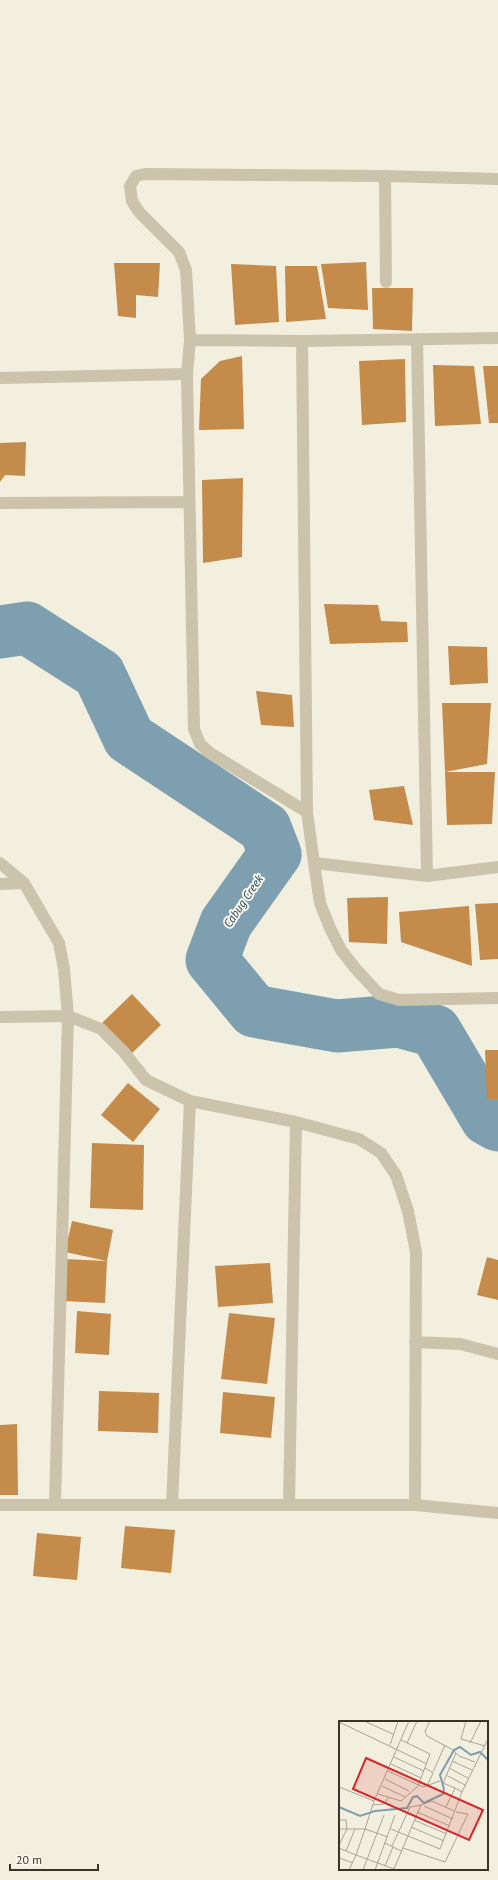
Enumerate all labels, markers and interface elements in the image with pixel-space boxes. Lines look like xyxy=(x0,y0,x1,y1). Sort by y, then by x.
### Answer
water label: Cabug Creek xyxy=(220,871,266,930)
inset map xyxy=(339,1721,488,1870)
scale bar xyxy=(10,1846,98,1872)
text: 20 m xyxy=(16,1852,42,1867)

